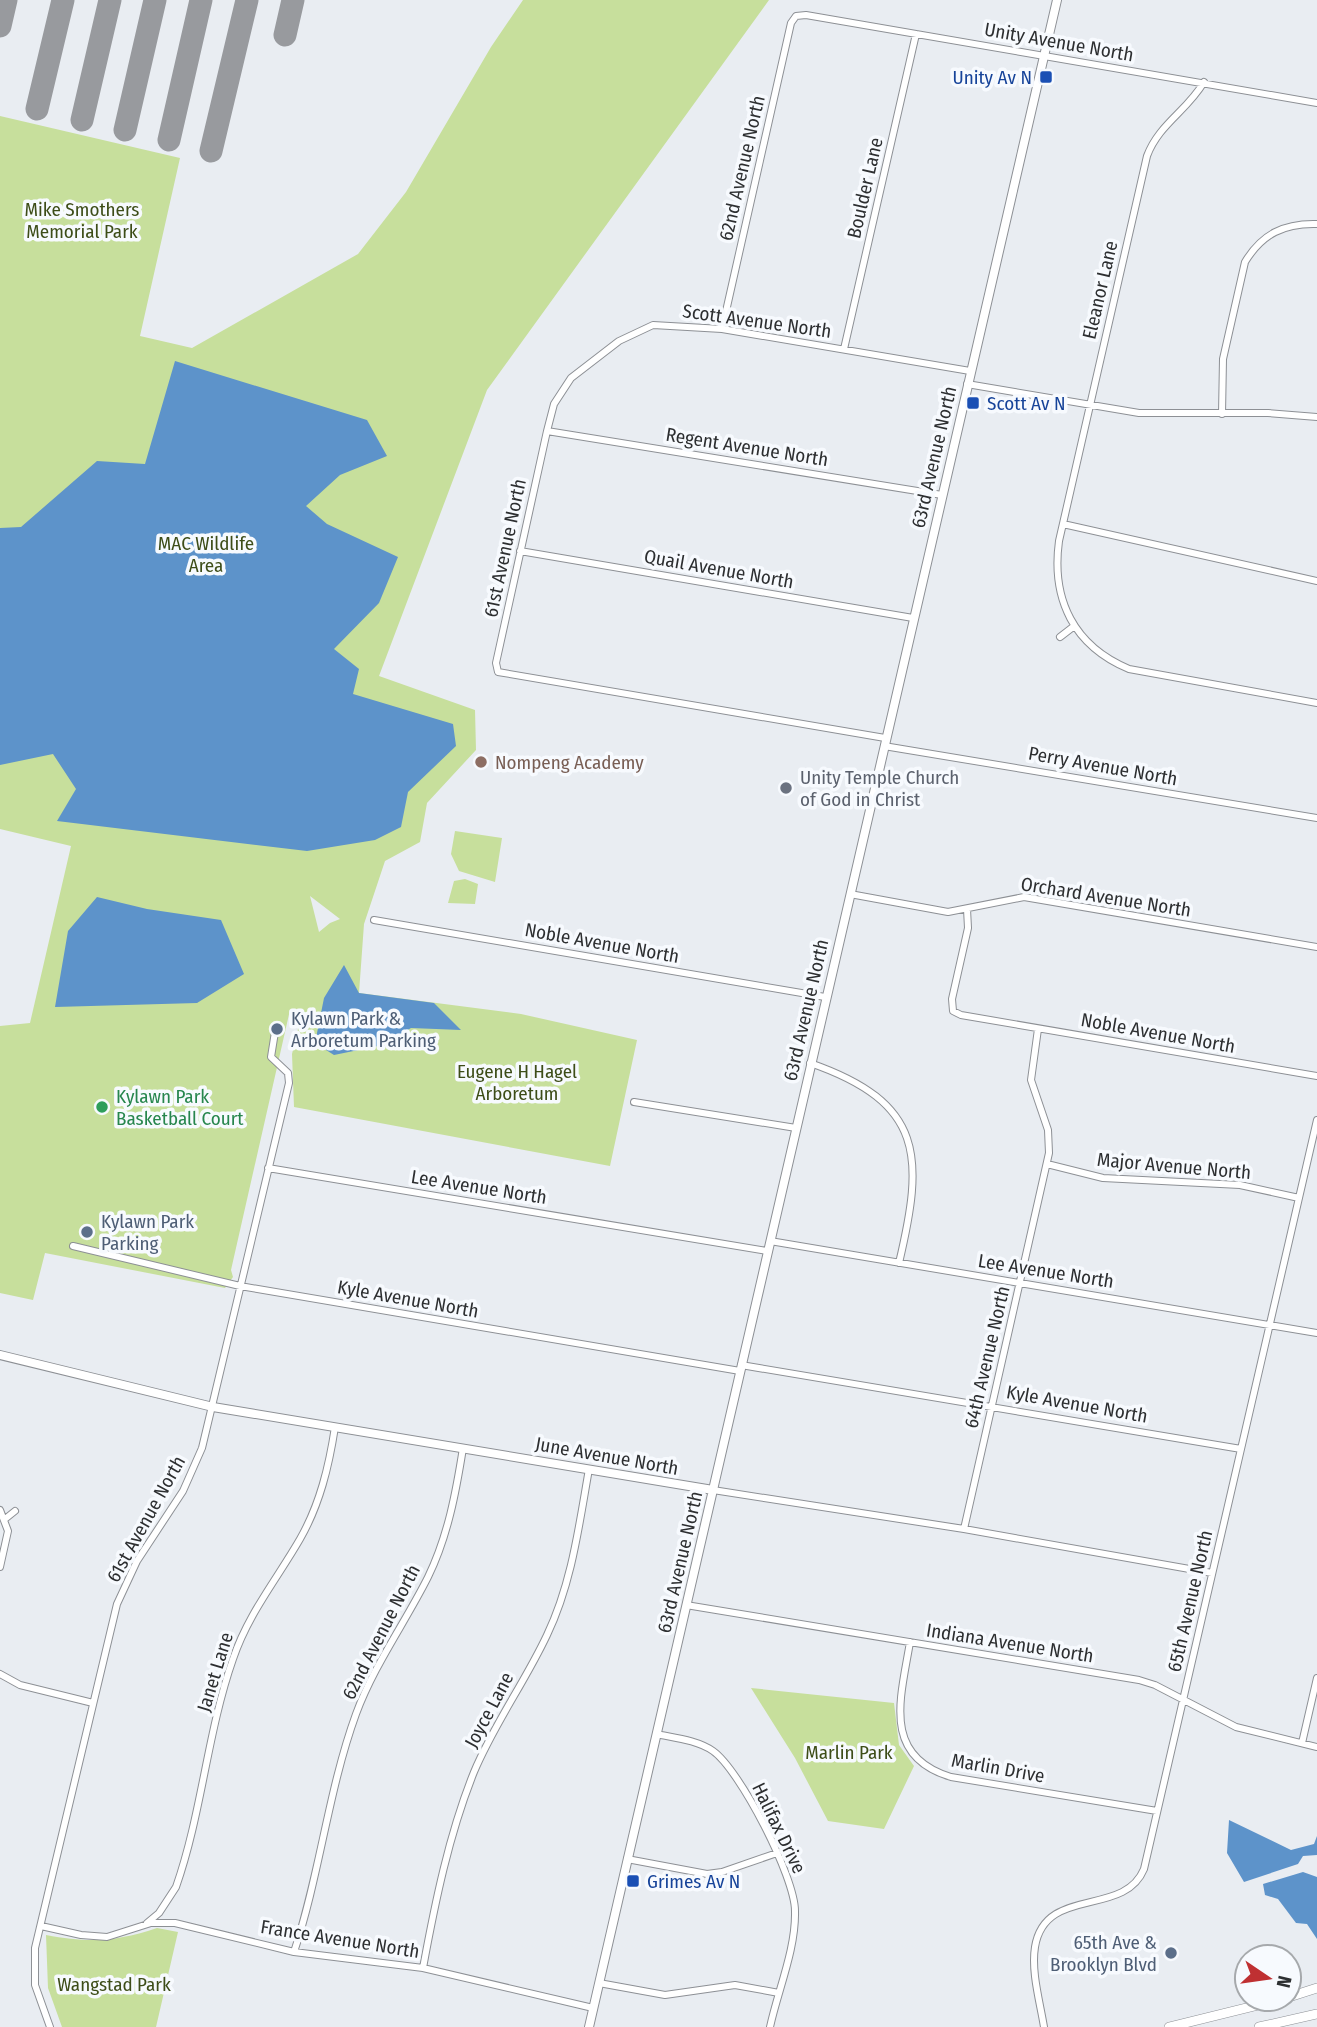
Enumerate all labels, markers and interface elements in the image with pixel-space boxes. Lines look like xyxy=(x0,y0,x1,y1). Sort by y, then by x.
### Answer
street label: Unity Avenue North xyxy=(983,18,1135,66)
place label: Unity Av N xyxy=(952,66,1032,89)
marker: Unity Av N xyxy=(1038,69,1054,85)
street label: 62nd Avenue North xyxy=(714,93,770,243)
street label: Boulder Lane xyxy=(842,135,888,241)
park label: Mike Smothers Memorial Park xyxy=(25,198,139,243)
street label: Eleanor Lane xyxy=(1078,239,1122,341)
street label: Scott Avenue North xyxy=(681,299,833,343)
street label: 63rd Avenue North xyxy=(907,384,961,530)
place label: Scott Av N xyxy=(987,392,1066,415)
marker: Scott Av N xyxy=(965,395,981,411)
street label: Regent Avenue North xyxy=(664,423,830,471)
street label: 61st Avenue North xyxy=(479,477,531,619)
park label: MAC Wildlife Area xyxy=(158,532,254,577)
street label: Quail Avenue North xyxy=(642,545,796,593)
street label: Perry Avenue North xyxy=(1027,742,1179,790)
place label: Nompeng Academy xyxy=(495,751,644,774)
marker: Nompeng Academy xyxy=(473,754,489,770)
place label: Unity Temple Church of God in Christ xyxy=(800,766,959,811)
marker: Unity Temple Church of God in Christ xyxy=(778,780,794,796)
street label: Orchard Avenue North xyxy=(1019,872,1193,922)
street label: Noble Avenue North xyxy=(523,918,681,968)
street label: 63rd Avenue North xyxy=(779,937,833,1083)
place label: Kylawn Park & Arboretum Parking xyxy=(291,1007,436,1052)
street label: Noble Avenue North xyxy=(1079,1008,1237,1058)
marker: Kylawn Park & Arboretum Parking xyxy=(269,1021,285,1037)
park label: Eugene H Hagel Arboretum xyxy=(457,1060,577,1105)
place label: Kylawn Park Basketball Court xyxy=(116,1085,244,1130)
marker: Kylawn Park Basketball Court xyxy=(94,1099,110,1115)
street label: Major Avenue North xyxy=(1096,1148,1252,1184)
street label: Lee Avenue North xyxy=(409,1165,549,1209)
place label: Kylawn Park Parking xyxy=(101,1210,194,1255)
marker: Kylawn Park Parking xyxy=(79,1224,95,1240)
street label: Lee Avenue North xyxy=(976,1249,1116,1293)
street label: Kyle Avenue North xyxy=(336,1275,480,1323)
street label: 64th Avenue North xyxy=(959,1284,1015,1430)
street label: Kyle Avenue North xyxy=(1005,1380,1149,1428)
street label: June Avenue North xyxy=(534,1432,680,1480)
street label: 61st Avenue North xyxy=(102,1452,190,1586)
street label: 63rd Avenue North xyxy=(653,1489,707,1635)
street label: 65th Avenue North xyxy=(1163,1528,1217,1674)
street label: 62nd Avenue North xyxy=(337,1561,425,1703)
street label: Indiana Avenue North xyxy=(925,1618,1095,1668)
street label: Janet Lane xyxy=(192,1630,238,1714)
street label: Joyce Lane xyxy=(460,1668,518,1752)
park label: Marlin Park xyxy=(805,1741,893,1764)
street label: Marlin Drive xyxy=(950,1749,1046,1787)
street label: Halifax Drive xyxy=(747,1779,811,1877)
place label: Grimes Av N xyxy=(647,1870,740,1893)
marker: Grimes Av N xyxy=(625,1873,641,1889)
street label: France Avenue North xyxy=(259,1915,421,1963)
place label: 65th Ave & Brooklyn Blvd xyxy=(1050,1931,1157,1976)
north arrow xyxy=(1233,1943,1303,2013)
marker: 65th Ave & Brooklyn Blvd xyxy=(1163,1945,1179,1961)
park label: Wangstad Park xyxy=(57,1973,171,1996)
text: N xyxy=(1272,1974,1297,1990)

